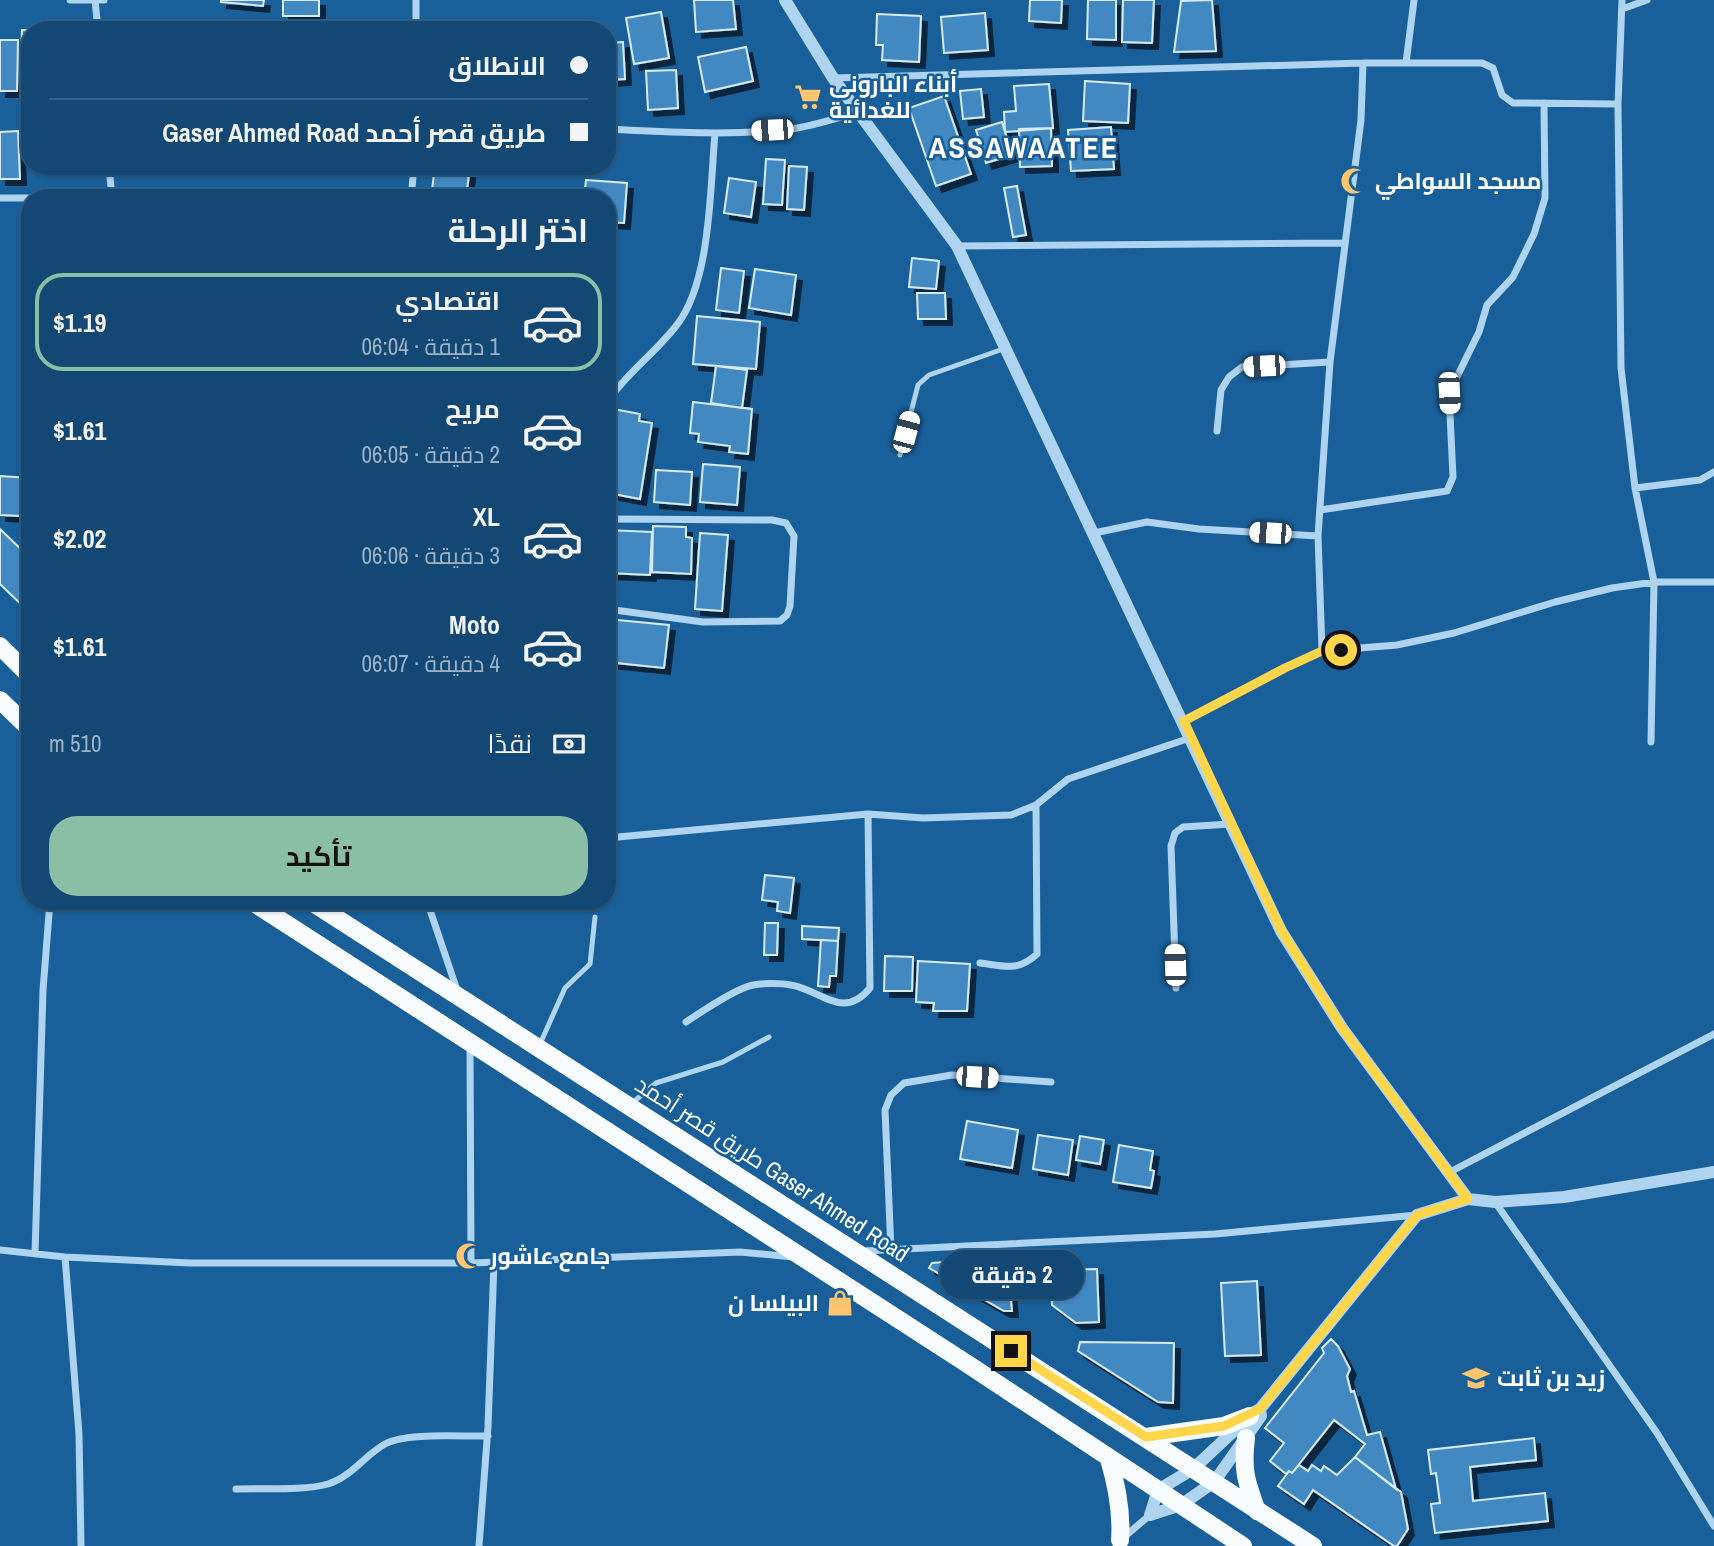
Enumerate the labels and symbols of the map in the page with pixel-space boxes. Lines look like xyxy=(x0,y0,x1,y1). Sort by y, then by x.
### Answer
place label: أبناء البارونى للغدائية xyxy=(829,68,957,125)
supermarket icon: أبناء البارونى للغدائية xyxy=(793,82,823,112)
car xyxy=(751,118,794,142)
district label: ASSAWAATEE xyxy=(929,127,1119,167)
place label: مسجد السواطي xyxy=(1375,165,1541,200)
mosque icon: مسجد السواطي xyxy=(1339,166,1369,196)
car xyxy=(1243,354,1286,378)
car xyxy=(1438,371,1461,415)
car xyxy=(891,409,922,455)
car xyxy=(1249,521,1292,545)
route start xyxy=(1325,634,1357,666)
car xyxy=(1164,944,1187,986)
car xyxy=(956,1065,999,1089)
street label: طريق قصر أحمد Gaser Ahmed Road xyxy=(629,1068,915,1269)
place label: جامع عاشور xyxy=(489,1240,610,1272)
mosque icon: جامع عاشور xyxy=(454,1241,484,1271)
callout: 2 دقيقة xyxy=(939,1250,1083,1298)
place label: البيلسا ن xyxy=(728,1287,819,1318)
shop icon: البيلسا ن xyxy=(825,1288,855,1318)
route end xyxy=(995,1335,1027,1367)
place label: زيد بن ثابت xyxy=(1497,1362,1605,1393)
school or university icon: زيد بن ثابت xyxy=(1461,1363,1491,1393)

